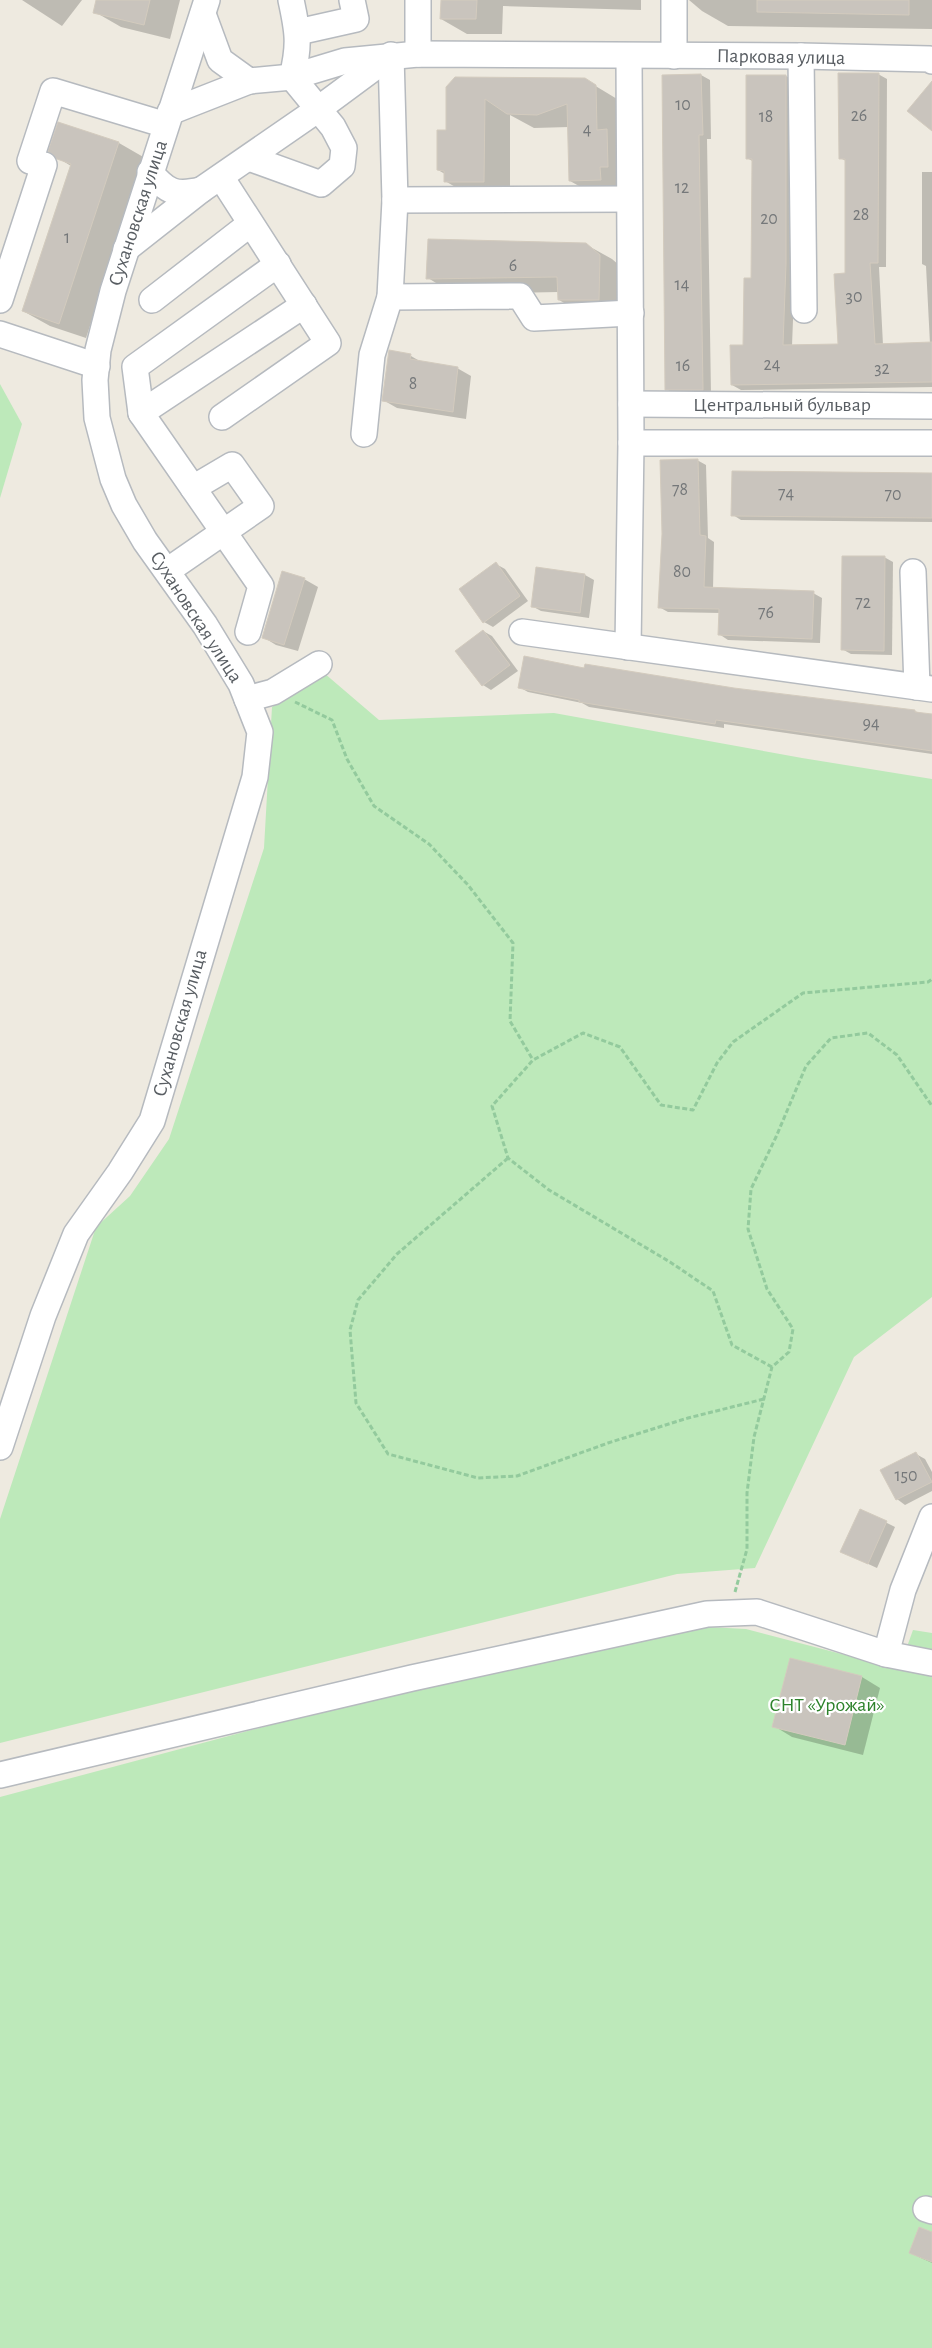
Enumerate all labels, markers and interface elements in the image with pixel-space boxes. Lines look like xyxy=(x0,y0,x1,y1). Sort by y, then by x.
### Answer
street label: Парковая улица xyxy=(716,46,846,68)
house number: 10 xyxy=(675,96,691,114)
house number: 26 xyxy=(851,107,867,125)
house number: 18 xyxy=(759,108,773,126)
house number: 4 xyxy=(583,121,592,139)
street label: Сухановская улица xyxy=(105,137,171,289)
house number: 12 xyxy=(675,179,689,197)
house number: 28 xyxy=(853,206,869,224)
house number: 20 xyxy=(760,210,778,228)
house number: 1 xyxy=(64,229,70,247)
house number: 6 xyxy=(509,257,517,275)
house number: 14 xyxy=(675,276,690,294)
house number: 30 xyxy=(846,288,862,306)
house number: 24 xyxy=(764,356,781,374)
house number: 16 xyxy=(676,357,690,375)
house number: 32 xyxy=(874,360,890,378)
house number: 8 xyxy=(409,375,417,393)
street label: Центральный бульвар xyxy=(693,395,871,415)
house number: 78 xyxy=(672,481,688,499)
house number: 74 xyxy=(778,485,794,503)
house number: 70 xyxy=(884,486,902,504)
street label: Сухановская улица xyxy=(146,548,246,686)
house number: 80 xyxy=(673,563,691,581)
house number: 72 xyxy=(855,594,871,612)
house number: 76 xyxy=(758,604,774,622)
house number: 94 xyxy=(862,715,880,733)
street label: Сухановская улица xyxy=(149,947,211,1099)
house number: 150 xyxy=(894,1467,918,1485)
park label: СНТ «Урожай» xyxy=(769,1695,885,1715)

